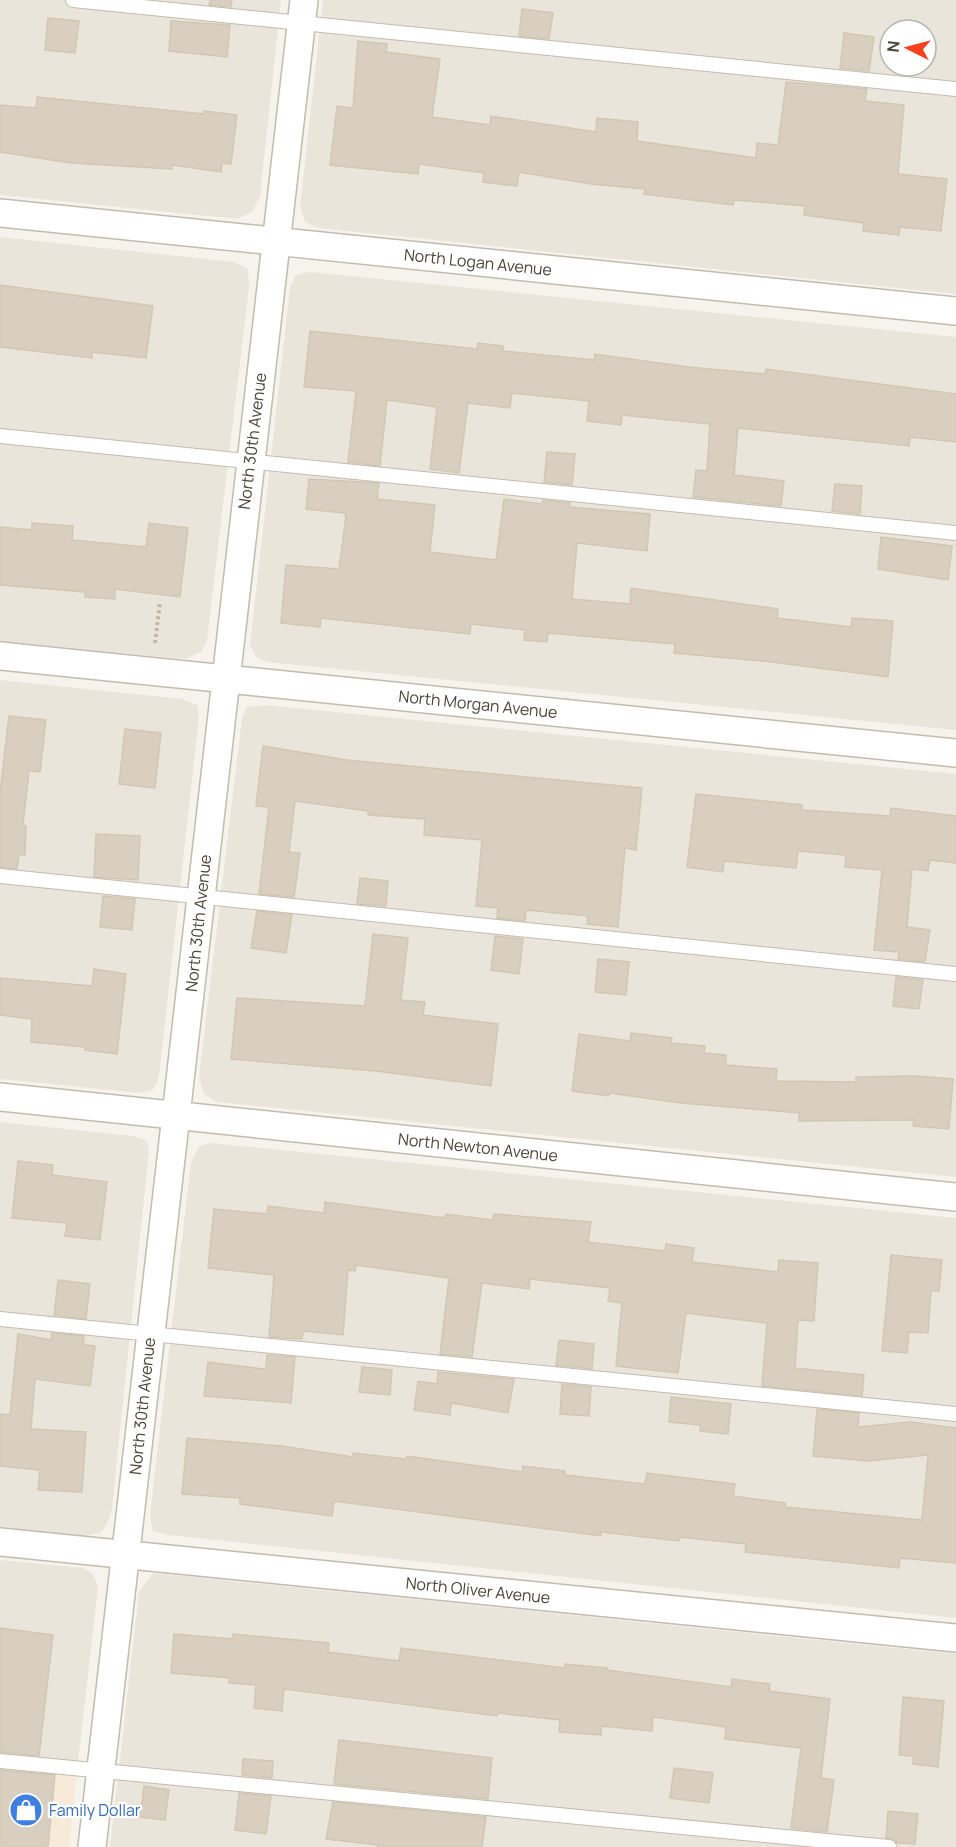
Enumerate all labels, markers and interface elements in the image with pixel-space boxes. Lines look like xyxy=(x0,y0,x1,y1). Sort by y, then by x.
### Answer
north arrow xyxy=(878,18,938,78)
text: N xyxy=(882,40,905,53)
street label: North Logan Avenue xyxy=(403,243,553,281)
street label: North 30th Avenue xyxy=(233,371,271,511)
street label: North Morgan Avenue xyxy=(398,685,558,723)
street label: North 30th Avenue xyxy=(180,853,216,993)
street label: North Newton Avenue xyxy=(397,1128,559,1166)
street label: North 30th Avenue xyxy=(124,1336,160,1476)
street label: North Oliver Avenue xyxy=(405,1571,551,1609)
shop icon: Family Dollar xyxy=(8,1792,44,1828)
place label: Family Dollar xyxy=(49,1799,141,1821)

